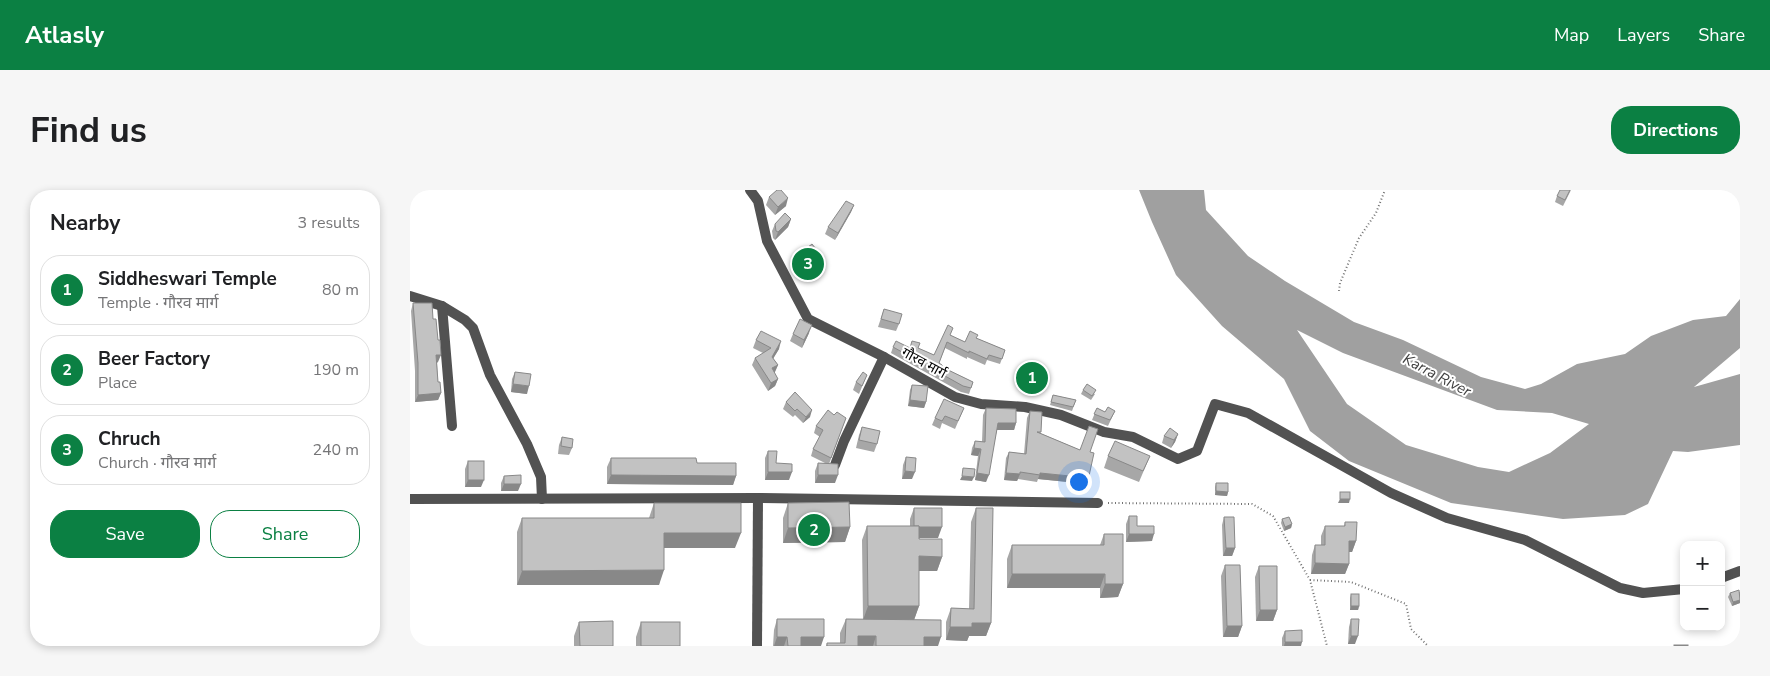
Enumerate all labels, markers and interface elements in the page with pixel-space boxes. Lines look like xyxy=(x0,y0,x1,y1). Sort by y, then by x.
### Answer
text: Atlasly xyxy=(25,19,104,51)
text: Map xyxy=(1554,23,1589,47)
text: Layers xyxy=(1617,23,1670,47)
text: Share xyxy=(1698,23,1745,47)
button: Directions xyxy=(1611,106,1740,154)
text: Find us xyxy=(30,107,147,154)
text: Nearby xyxy=(50,209,120,237)
text: 3 results xyxy=(298,212,360,234)
pin: 3 xyxy=(792,245,824,283)
text: Siddheswari Temple xyxy=(98,266,277,292)
text: 1 xyxy=(62,279,72,301)
text: 80 m xyxy=(322,279,359,301)
text: Temple · गौरव मार्ग xyxy=(98,292,218,314)
street label: गौरव मार्ग xyxy=(898,343,951,384)
text: Beer Factory xyxy=(98,346,210,372)
water label: Karra River xyxy=(1400,349,1475,402)
text: 2 xyxy=(62,359,72,381)
text: 190 m xyxy=(312,359,359,381)
pin: 1 xyxy=(1016,359,1048,397)
text: Place xyxy=(98,372,137,394)
text: Chruch xyxy=(98,426,161,452)
text: 3 xyxy=(62,439,72,461)
text: 240 m xyxy=(312,439,359,461)
text: Church · गौरव मार्ग xyxy=(98,452,216,474)
your location xyxy=(1066,469,1092,495)
button: Save xyxy=(50,510,200,558)
button: Share xyxy=(210,510,360,558)
pin: 2 xyxy=(798,511,830,549)
map controls xyxy=(1680,541,1725,631)
button: + xyxy=(1680,541,1725,586)
button: − xyxy=(1680,586,1725,631)

